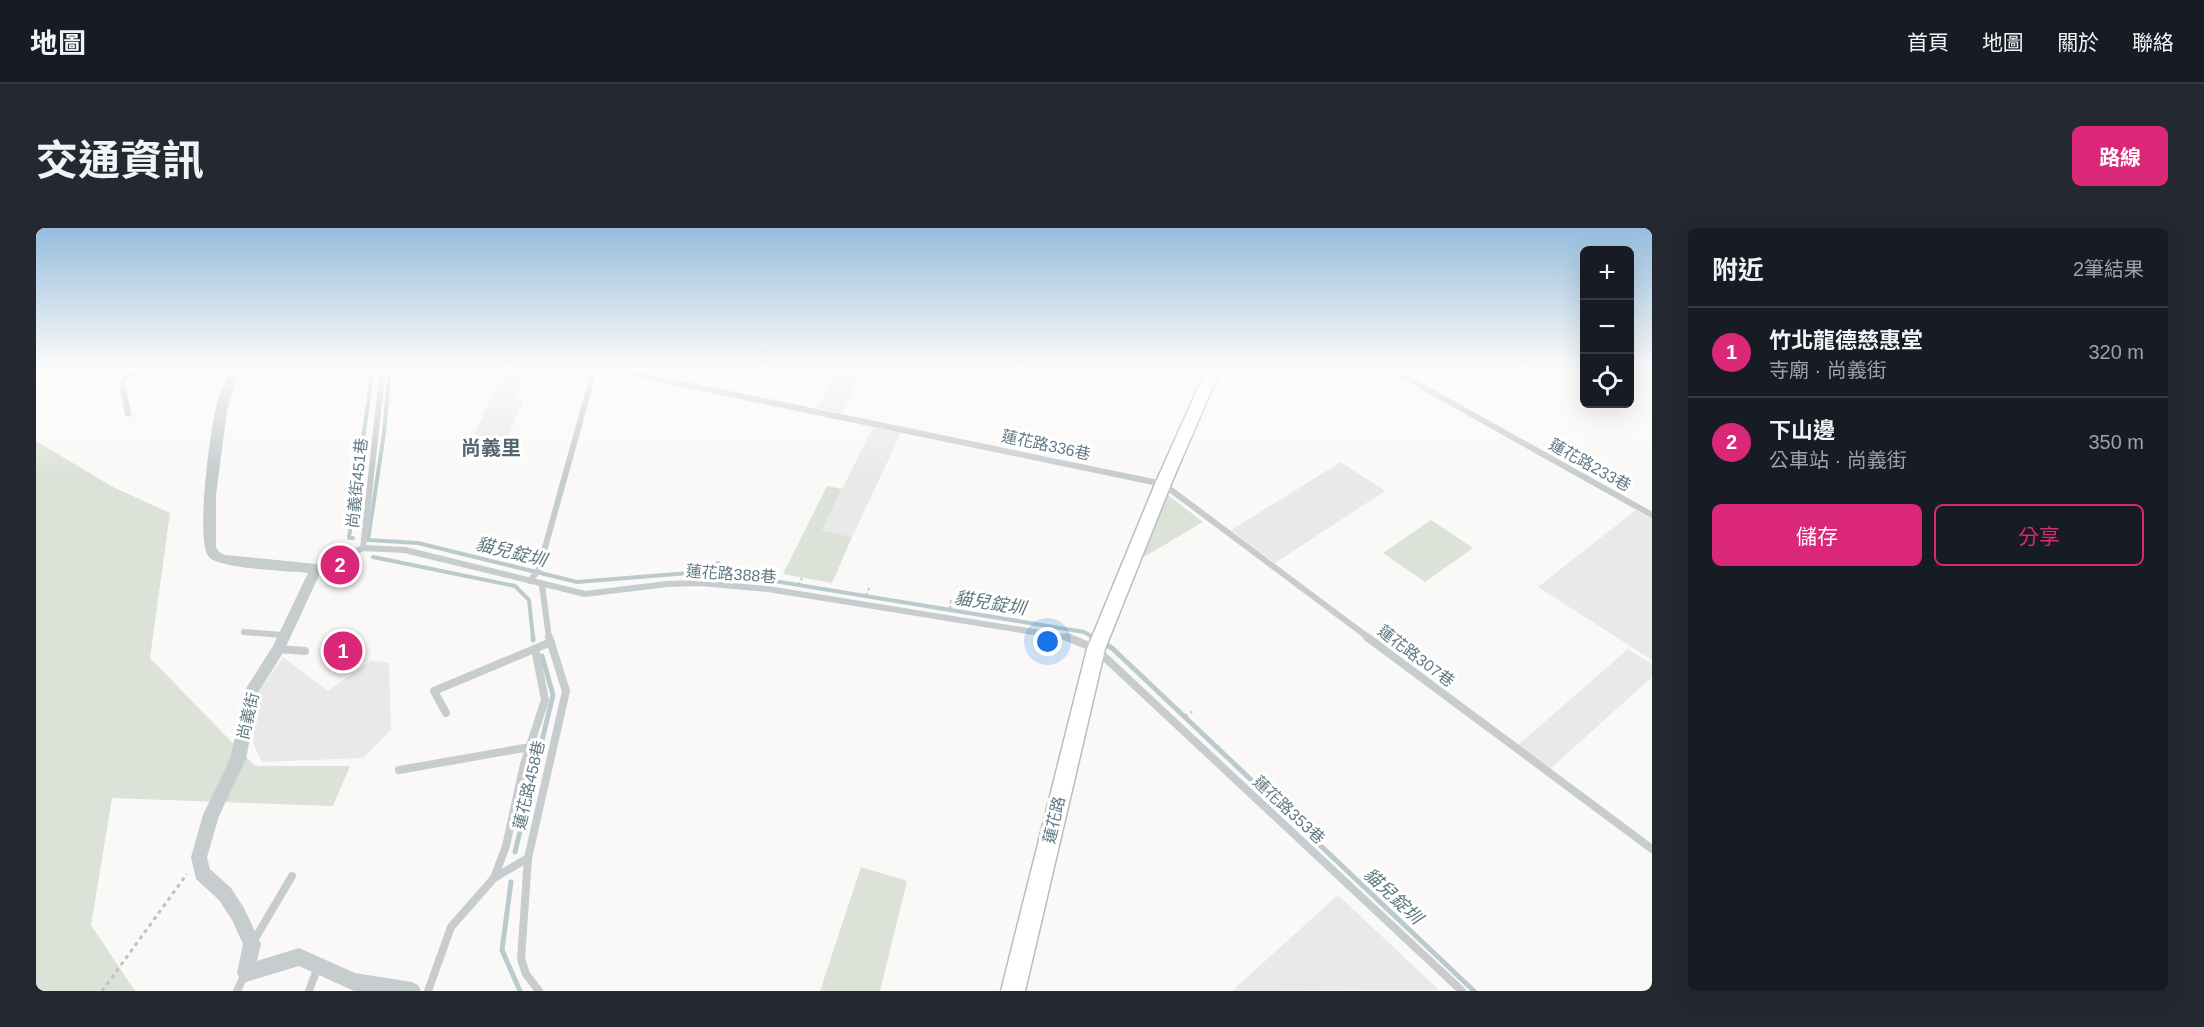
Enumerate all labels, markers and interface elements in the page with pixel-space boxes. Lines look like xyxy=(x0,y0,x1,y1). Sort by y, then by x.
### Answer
text: 地圖 xyxy=(30,28,86,59)
text: 首頁 xyxy=(1907,31,1949,54)
text: 地圖 xyxy=(1982,31,2024,54)
text: 關於 xyxy=(2057,31,2099,54)
text: 聯絡 xyxy=(2132,31,2174,54)
button: 路線 xyxy=(2072,126,2168,186)
text: 交通資訊 xyxy=(36,137,204,184)
map controls xyxy=(1580,246,1634,408)
button: + xyxy=(1580,246,1634,300)
text: 附近 xyxy=(1712,255,1764,285)
text: 2筆結果 xyxy=(2073,258,2144,280)
button: − xyxy=(1580,300,1634,354)
text: 竹北龍德慈惠堂 xyxy=(1769,328,1923,353)
text: 1 xyxy=(1726,341,1737,363)
text: 320 m xyxy=(2088,341,2144,363)
button: locate xyxy=(1580,354,1634,408)
text: 寺廟 · 尚義街 xyxy=(1769,359,1887,381)
text: 下山邊 xyxy=(1769,418,1835,443)
street label: 蓮花路336巷 xyxy=(1000,427,1092,463)
text: 2 xyxy=(1726,431,1737,453)
text: 350 m xyxy=(2088,431,2144,453)
street label: 蓮花路233巷 xyxy=(1546,436,1634,494)
street label: 尚義街451巷 xyxy=(344,437,370,529)
district label: 尚義里 xyxy=(461,437,521,459)
text: 公車站 · 尚義街 xyxy=(1769,449,1907,471)
button: 儲存 xyxy=(1712,504,1922,566)
button: 分享 xyxy=(1934,504,2144,566)
water label: 貓兒錠圳 xyxy=(474,534,551,571)
pin: 2 xyxy=(320,542,360,588)
street label: 蓮花路388巷 xyxy=(685,562,777,586)
water label: 貓兒錠圳 xyxy=(953,587,1030,619)
street label: 蓮花路307巷 xyxy=(1375,622,1457,690)
your location xyxy=(1033,627,1062,656)
pin: 1 xyxy=(324,628,362,674)
street label: 尚義街 xyxy=(234,691,262,741)
street label: 蓮花路458巷 xyxy=(511,739,547,831)
street label: 蓮花路353巷 xyxy=(1250,773,1328,847)
street label: 蓮花路 xyxy=(1040,795,1068,845)
water label: 貓兒錠圳 xyxy=(1360,864,1428,930)

